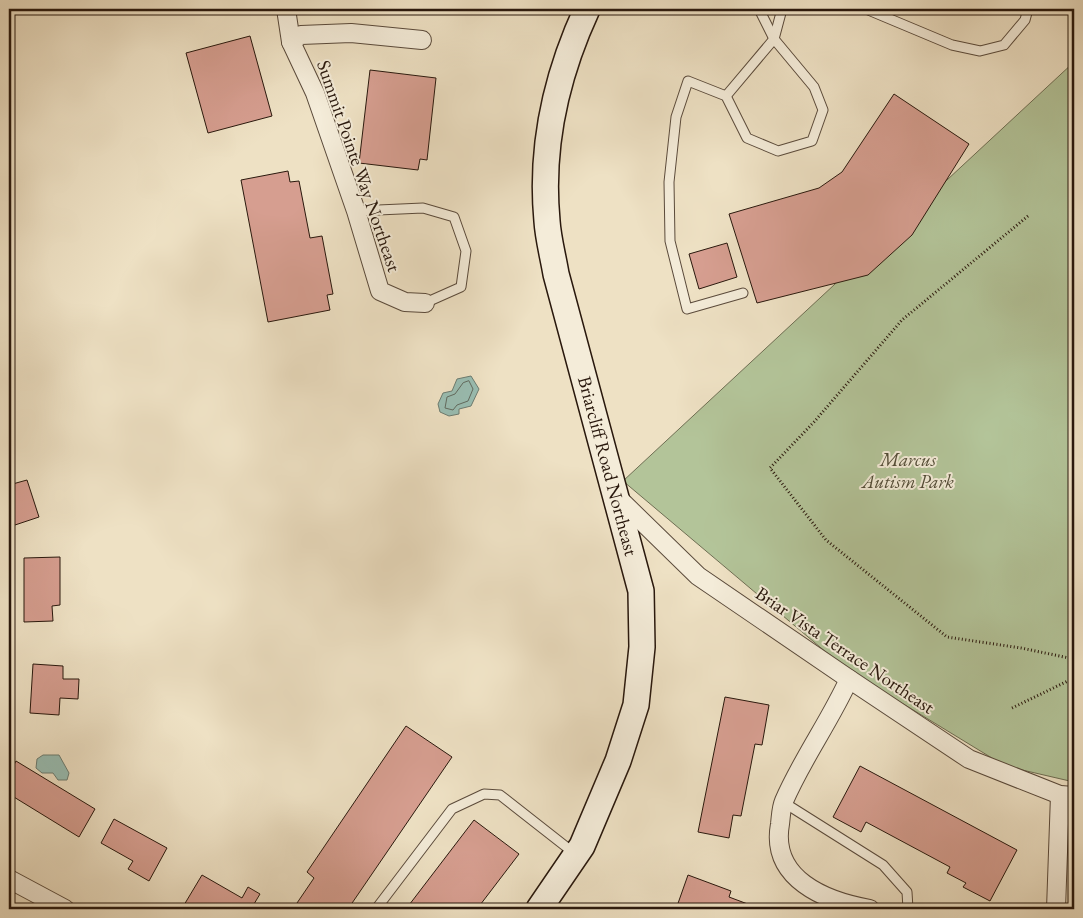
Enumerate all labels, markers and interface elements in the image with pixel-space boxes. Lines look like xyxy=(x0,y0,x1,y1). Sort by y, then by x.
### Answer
street label: Summit Pointe Way Northeast xyxy=(311,57,407,275)
street label: Briarcliff Road Northeast xyxy=(572,373,644,559)
park label: Marcus Autism Park xyxy=(860,447,954,494)
street label: Briar Vista Terrace Northeast xyxy=(751,581,939,719)

